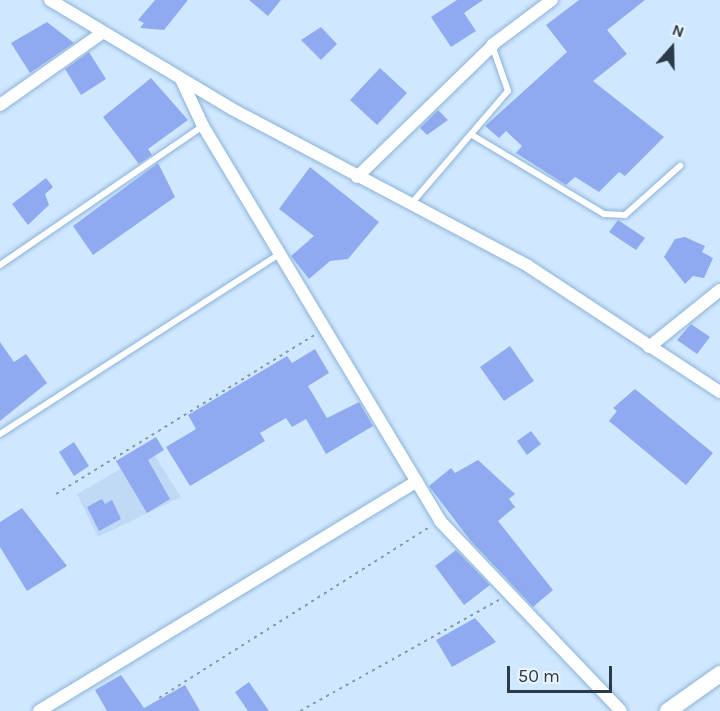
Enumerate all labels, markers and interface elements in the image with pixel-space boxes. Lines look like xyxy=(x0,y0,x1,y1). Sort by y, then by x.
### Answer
north arrow xyxy=(642,18,702,78)
text: N xyxy=(670,20,687,42)
scale bar xyxy=(510,654,615,692)
text: 50 m xyxy=(518,665,560,687)

